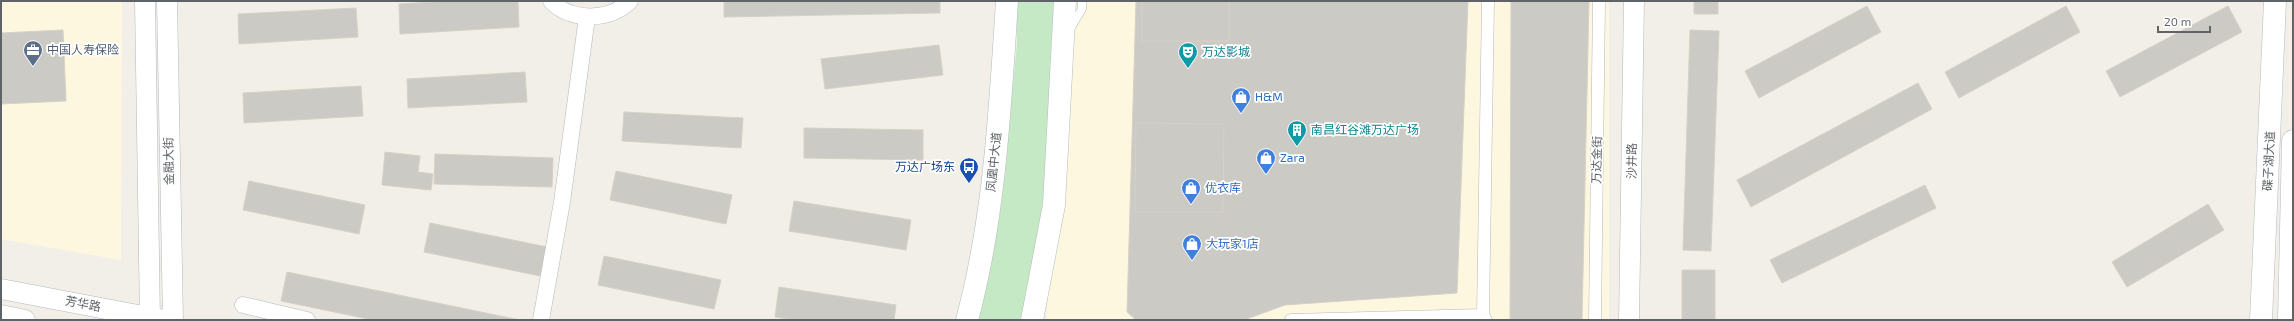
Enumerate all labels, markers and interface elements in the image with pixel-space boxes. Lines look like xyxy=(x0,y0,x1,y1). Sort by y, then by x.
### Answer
scale bar xyxy=(2158,8,2210,34)
text: 20 m xyxy=(2164,14,2191,28)
office icon: 中国人寿保险 xyxy=(22,39,44,67)
theatre icon: 万达影城 xyxy=(1177,41,1199,69)
place label: 中国人寿保险 xyxy=(47,42,119,56)
place label: 万达影城 xyxy=(1202,44,1250,58)
shop icon: H&M xyxy=(1230,86,1252,114)
place label: H&M xyxy=(1255,89,1283,103)
building icon: 南昌红谷滩万达广场 xyxy=(1286,119,1308,147)
place label: 南昌红谷滩万达广场 xyxy=(1311,122,1419,136)
street label: 凤凰中大道 xyxy=(983,131,1003,192)
street label: 碟子湖大道 xyxy=(2259,131,2277,191)
street label: 万达金街 xyxy=(1589,136,1603,184)
street label: 金融大街 xyxy=(161,137,175,185)
street label: 沙井路 xyxy=(1624,143,1638,179)
shop icon: Zara xyxy=(1255,147,1277,175)
place label: Zara xyxy=(1280,150,1305,164)
bus stop icon: 万达广场东 xyxy=(958,156,980,184)
place label: 万达广场东 xyxy=(895,159,955,173)
shop icon: 优衣库 xyxy=(1180,177,1202,205)
place label: 优衣库 xyxy=(1205,180,1241,194)
shop icon: 大玩家1店 xyxy=(1181,233,1203,261)
place label: 大玩家1店 xyxy=(1206,236,1259,250)
street label: 芳华路 xyxy=(64,293,102,313)

